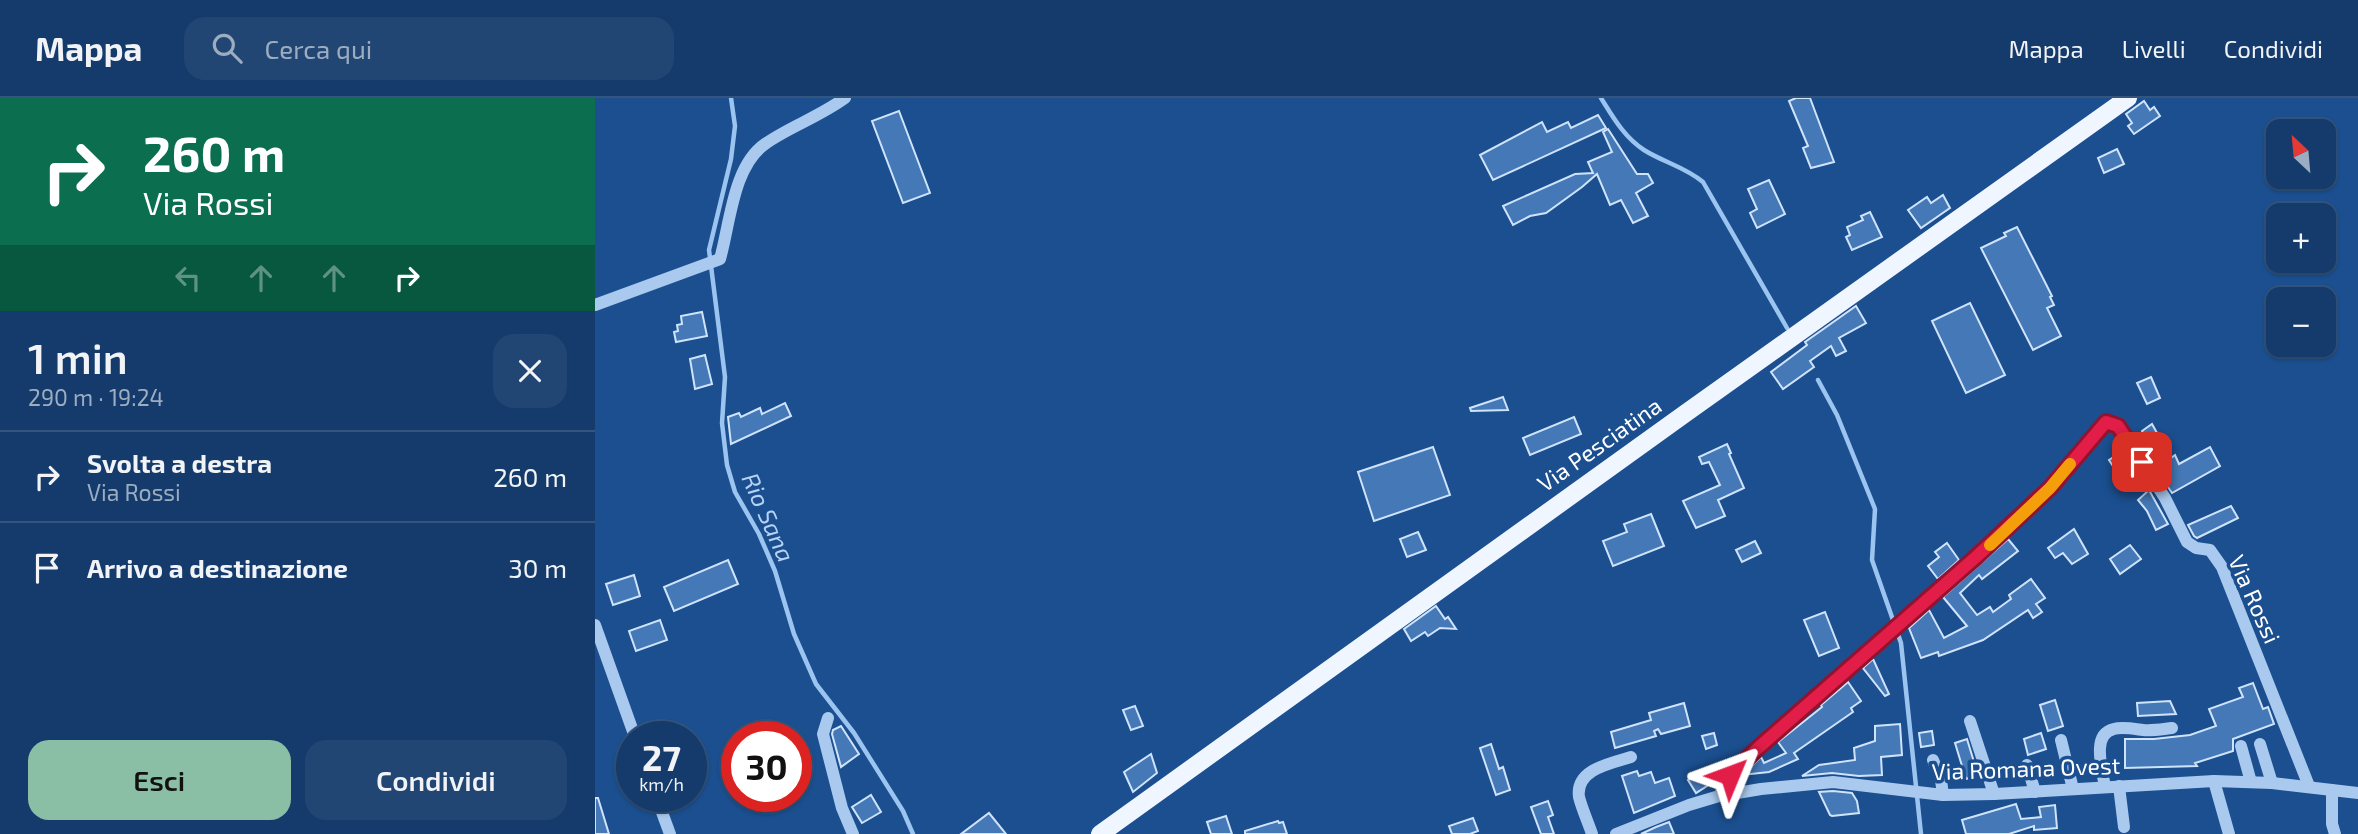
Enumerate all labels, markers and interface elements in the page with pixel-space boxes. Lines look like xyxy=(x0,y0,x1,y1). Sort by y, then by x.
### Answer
search box xyxy=(184,17,674,80)
text: Mappa xyxy=(35,28,142,68)
icon: search xyxy=(208,29,246,67)
text: Cerca qui xyxy=(264,33,372,64)
text: Mappa xyxy=(2008,34,2084,63)
text: Livelli xyxy=(2122,34,2186,63)
text: Condividi xyxy=(2224,34,2323,63)
north arrow xyxy=(2266,119,2336,189)
map controls xyxy=(2266,119,2336,357)
text: 260 m xyxy=(143,123,285,182)
icon: right xyxy=(28,126,119,217)
text: Via Rossi xyxy=(143,183,273,221)
button: + xyxy=(2266,203,2336,273)
icon: left xyxy=(169,259,207,297)
icon: ahead xyxy=(242,259,280,297)
icon: ahead xyxy=(315,259,353,297)
icon: right xyxy=(388,259,426,297)
button: − xyxy=(2266,287,2336,357)
text: 1 min xyxy=(28,332,128,382)
button: close xyxy=(493,334,567,408)
text: 290 m · 19:24 xyxy=(28,383,164,411)
street label: Via Pesciatina xyxy=(1532,391,1666,497)
pin xyxy=(2112,432,2172,492)
icon: arrive xyxy=(2123,443,2161,481)
text: Svolta a destra xyxy=(87,447,272,478)
icon: right xyxy=(28,458,66,496)
text: 260 m xyxy=(493,461,567,492)
water label: Rio Sana xyxy=(737,468,801,566)
text: Via Rossi xyxy=(87,478,181,506)
icon: arrive xyxy=(28,549,66,587)
street label: Via Rossi xyxy=(2223,551,2287,647)
text: Arrivo a destinazione xyxy=(87,552,348,583)
text: 30 m xyxy=(508,552,567,583)
speed limit sign: 30 xyxy=(721,721,812,812)
text: 27 xyxy=(642,736,681,778)
position arrow xyxy=(1693,738,1767,812)
button: Esci xyxy=(28,740,291,820)
button: Condividi xyxy=(305,740,567,820)
street label: Via Romana Ovest xyxy=(1931,751,2121,785)
text: km/h xyxy=(639,773,684,795)

